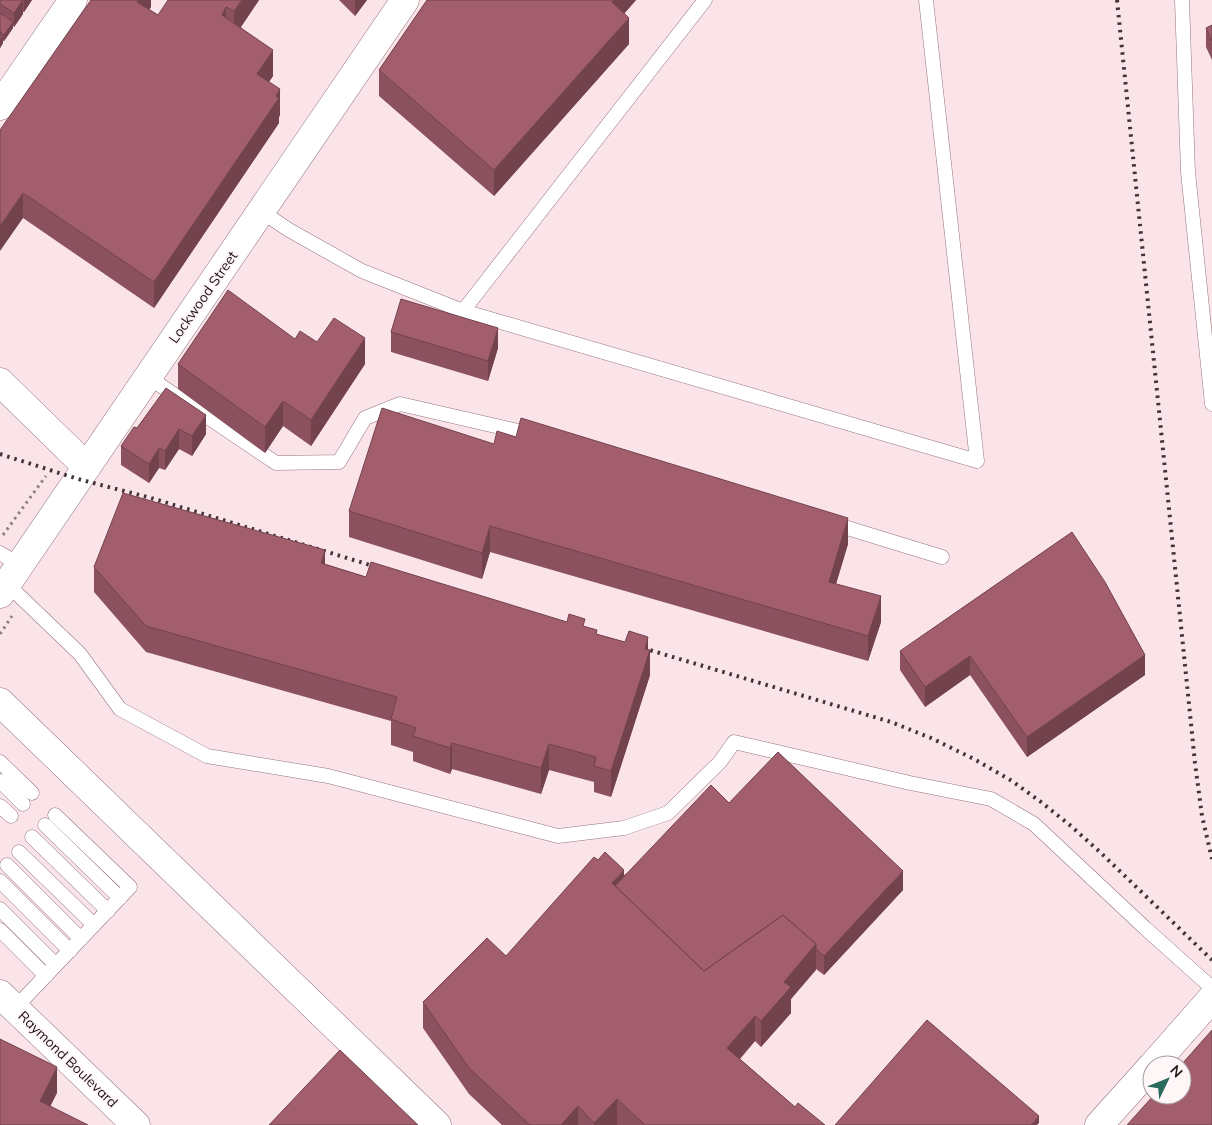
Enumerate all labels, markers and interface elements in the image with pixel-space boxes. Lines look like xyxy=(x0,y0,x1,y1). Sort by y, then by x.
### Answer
street label: Lockwood Street xyxy=(165,247,241,347)
street label: Raymond Boulevard xyxy=(14,1007,122,1111)
north arrow xyxy=(1142,1055,1192,1105)
text: N xyxy=(1166,1061,1187,1081)

